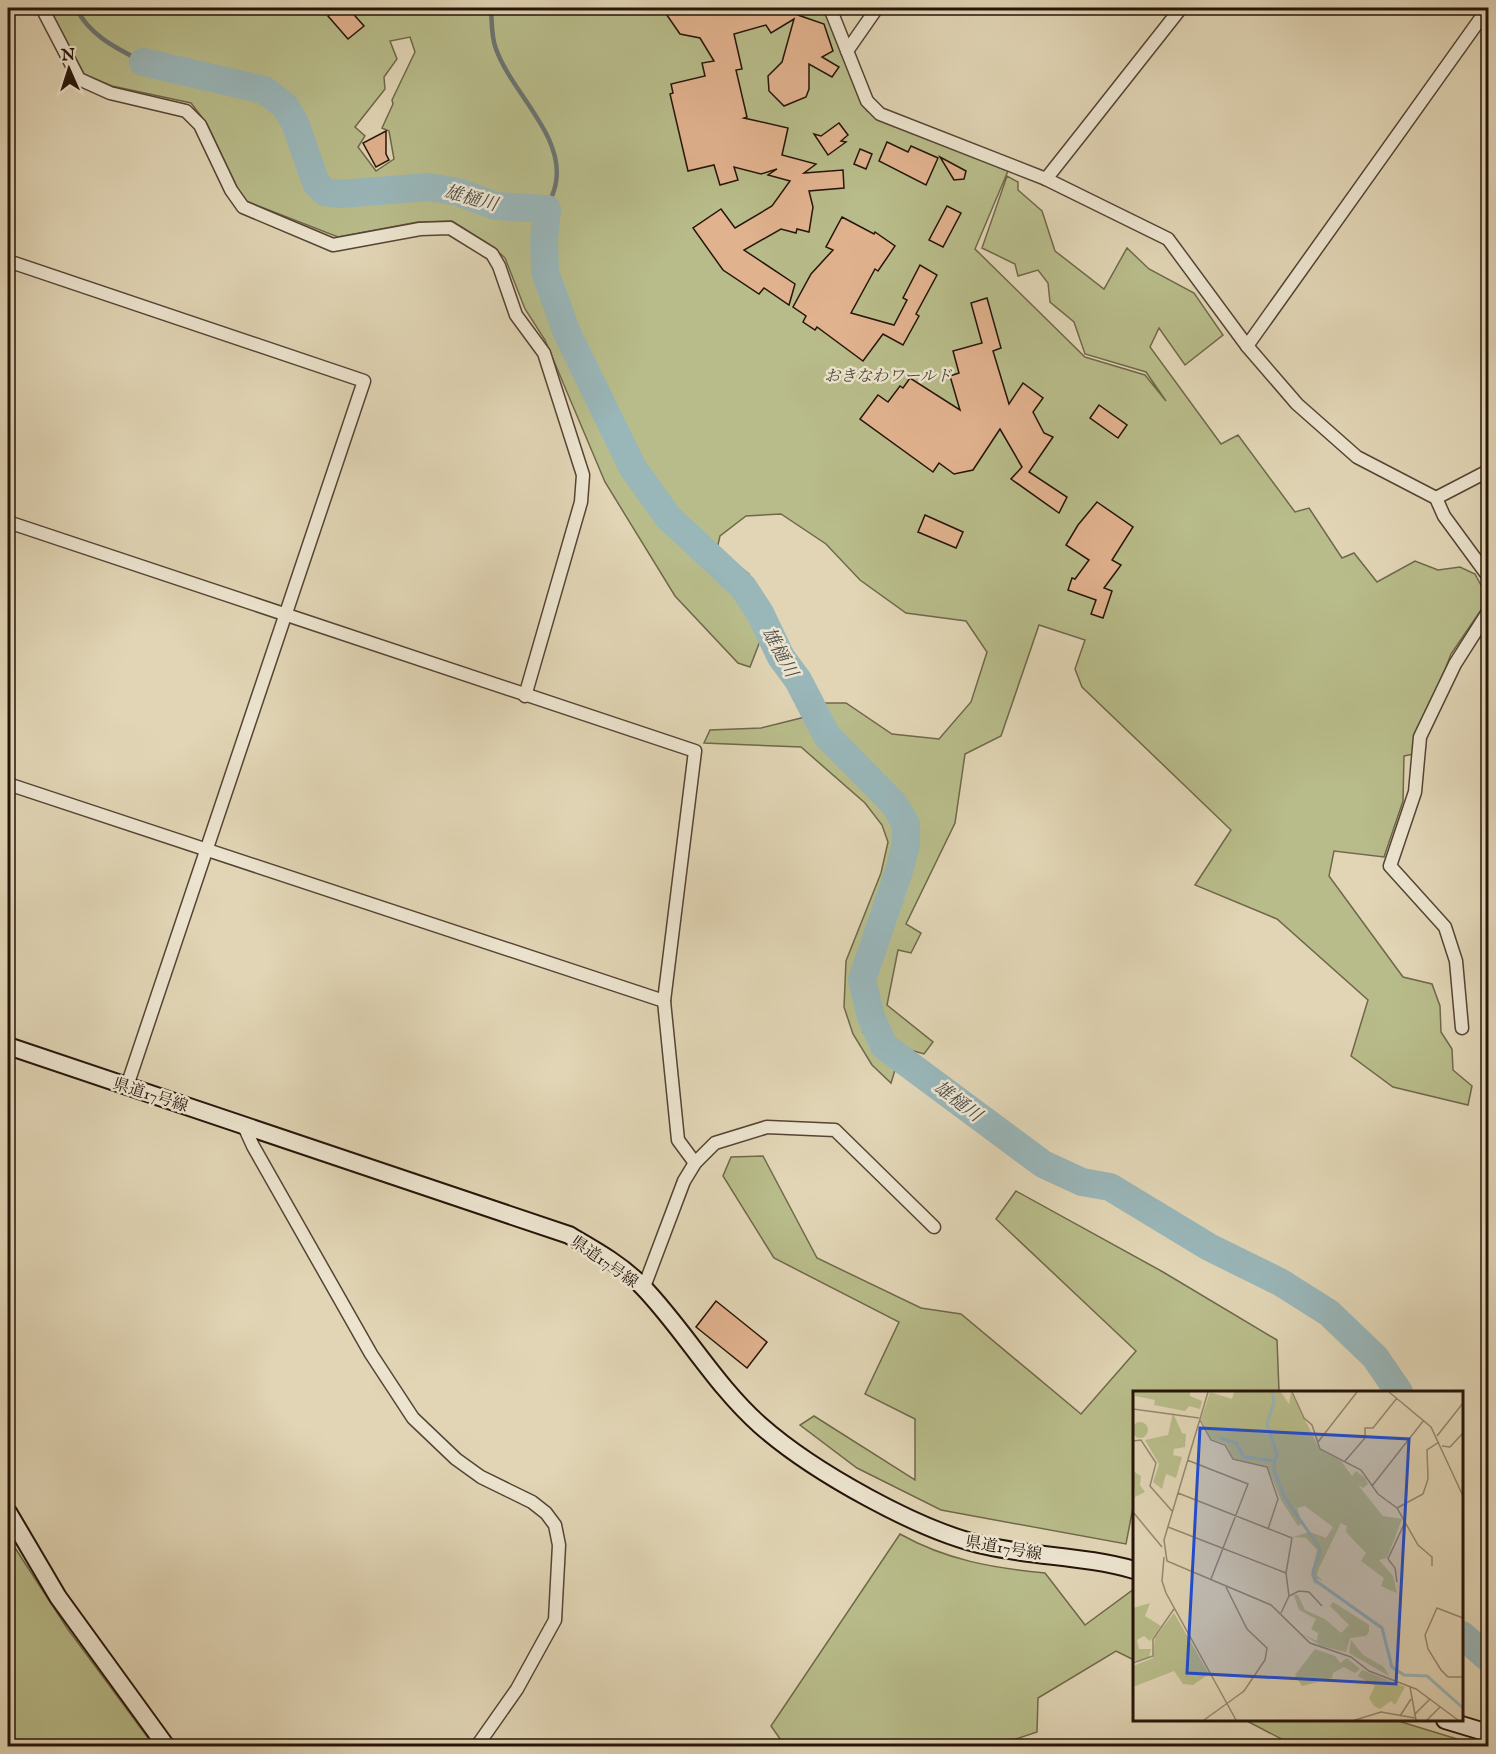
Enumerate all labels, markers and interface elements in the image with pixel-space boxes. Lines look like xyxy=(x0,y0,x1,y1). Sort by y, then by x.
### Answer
north arrow xyxy=(39,39,99,99)
text: N xyxy=(60,46,76,66)
water label: 雄樋川 xyxy=(442,181,502,218)
park label: おきなわワールド xyxy=(824,367,953,387)
water label: 雄樋川 xyxy=(756,624,803,684)
street label: 県道17号線 xyxy=(110,1074,190,1117)
water label: 雄樋川 xyxy=(929,1077,987,1129)
street label: 県道17号線 xyxy=(566,1232,641,1293)
inset map xyxy=(1133,1391,1463,1721)
street label: 県道17号線 xyxy=(964,1532,1044,1566)

